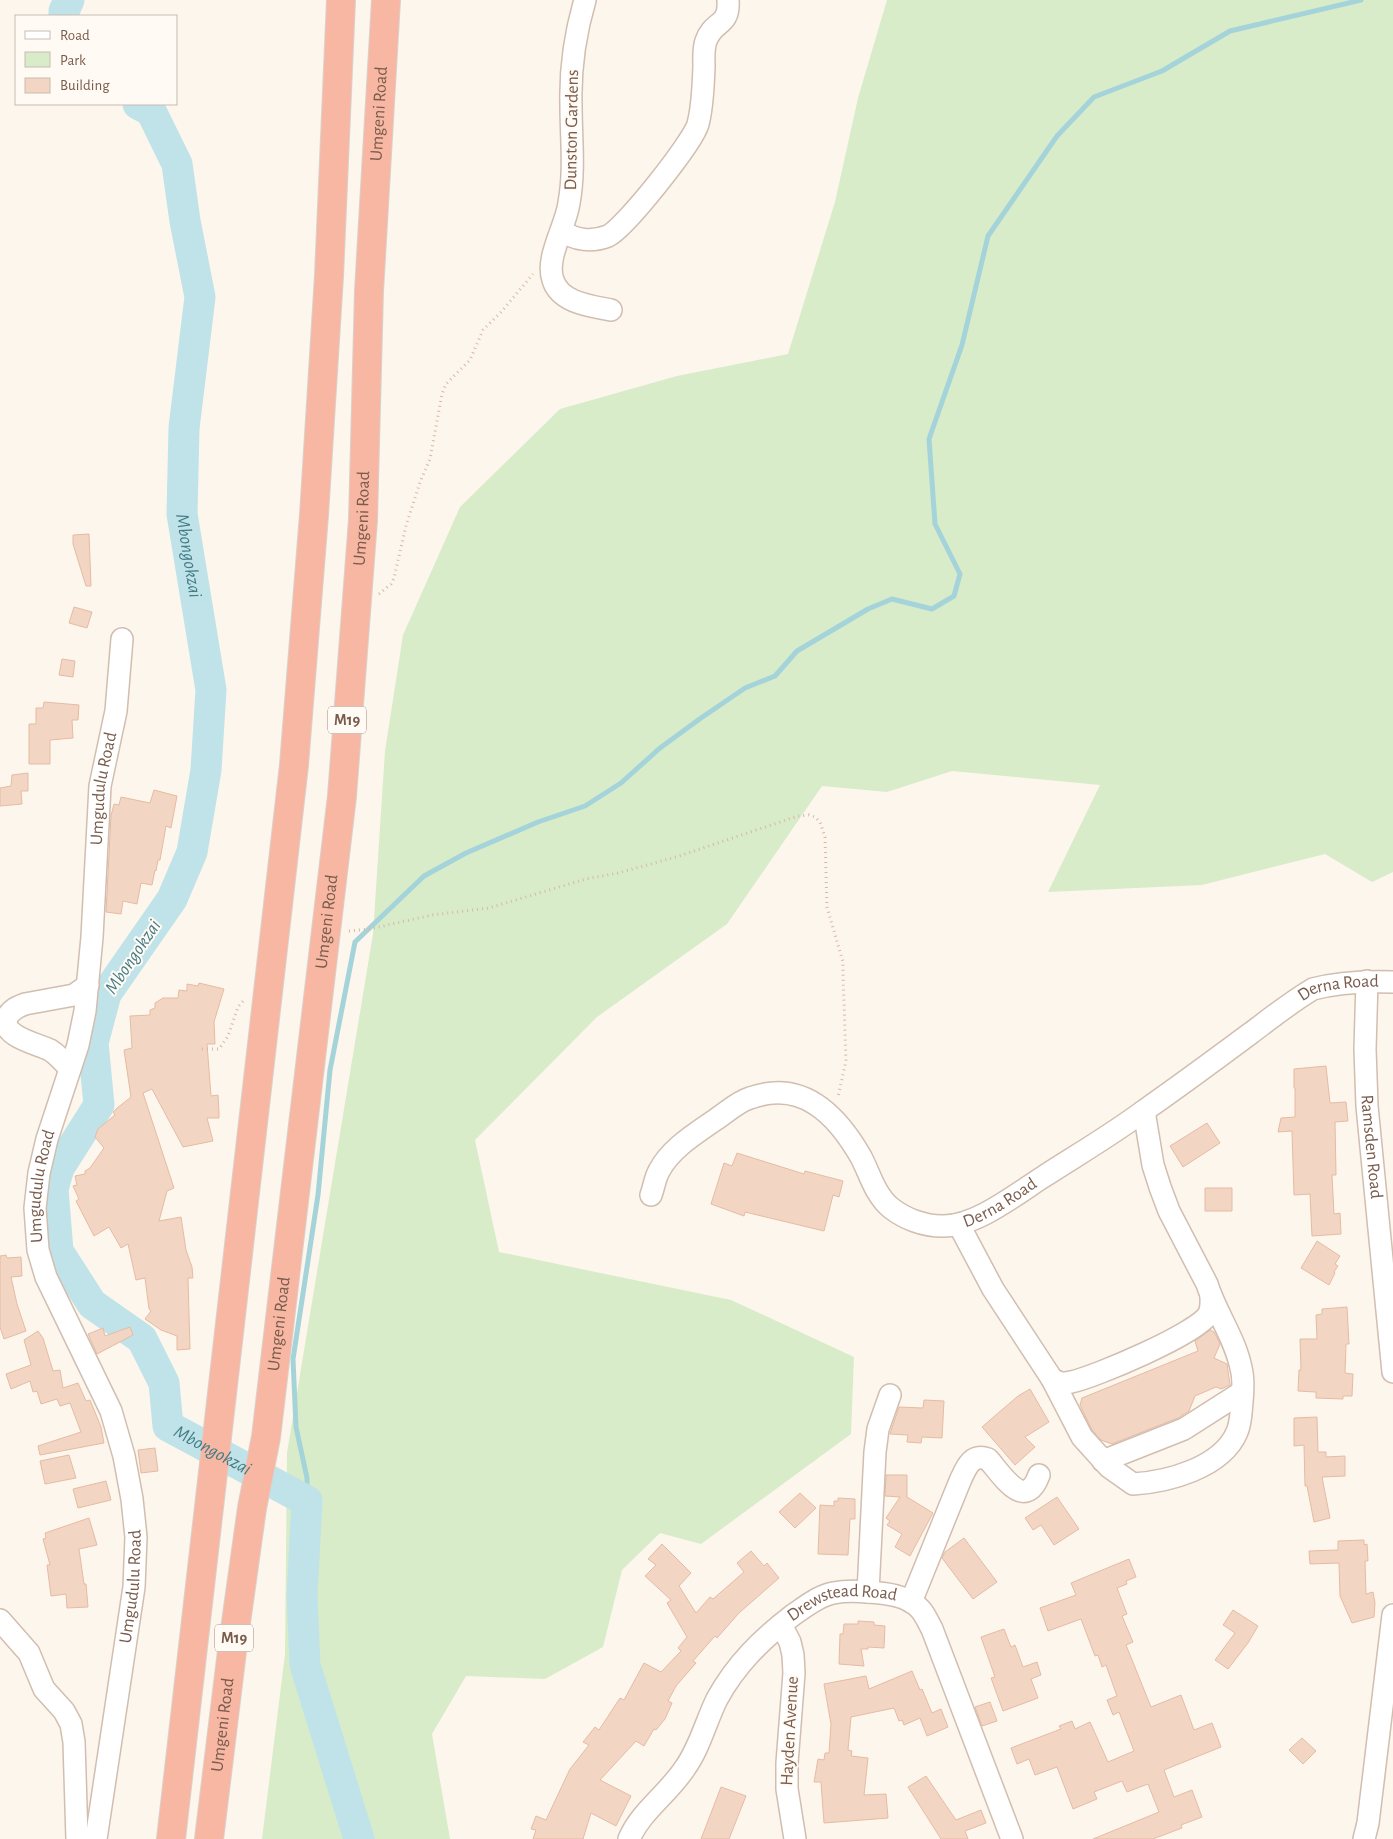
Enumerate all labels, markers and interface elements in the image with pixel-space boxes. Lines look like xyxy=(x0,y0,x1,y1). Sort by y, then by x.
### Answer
legend xyxy=(15,15,178,105)
text: Road xyxy=(60,28,90,43)
text: Park xyxy=(60,53,86,68)
street label: Umgeni Road xyxy=(368,66,391,162)
street label: Dunston Gardens xyxy=(562,69,582,191)
text: Building xyxy=(60,78,110,93)
street label: Umgeni Road xyxy=(351,471,373,566)
water label: Mbongokzai xyxy=(173,512,205,599)
road number: M19 xyxy=(328,706,366,734)
street label: Umgudulu Road xyxy=(88,730,120,846)
street label: Umgeni Road xyxy=(313,874,342,970)
water label: Mbongokzai xyxy=(101,917,165,997)
street label: Derna Road xyxy=(1295,973,1379,1005)
street label: Ramsden Road xyxy=(1358,1094,1385,1200)
street label: Umgudulu Road xyxy=(26,1128,58,1244)
street label: Derna Road xyxy=(961,1175,1040,1231)
street label: Umgeni Road xyxy=(265,1276,294,1372)
water label: Mbongokzai xyxy=(171,1422,254,1479)
street label: Umgudulu Road xyxy=(117,1529,145,1645)
street label: Drewstead Road xyxy=(784,1582,899,1625)
road number: M19 xyxy=(215,1625,253,1652)
street label: Hayden Avenue xyxy=(778,1676,802,1786)
street label: Umgeni Road xyxy=(208,1677,238,1773)

